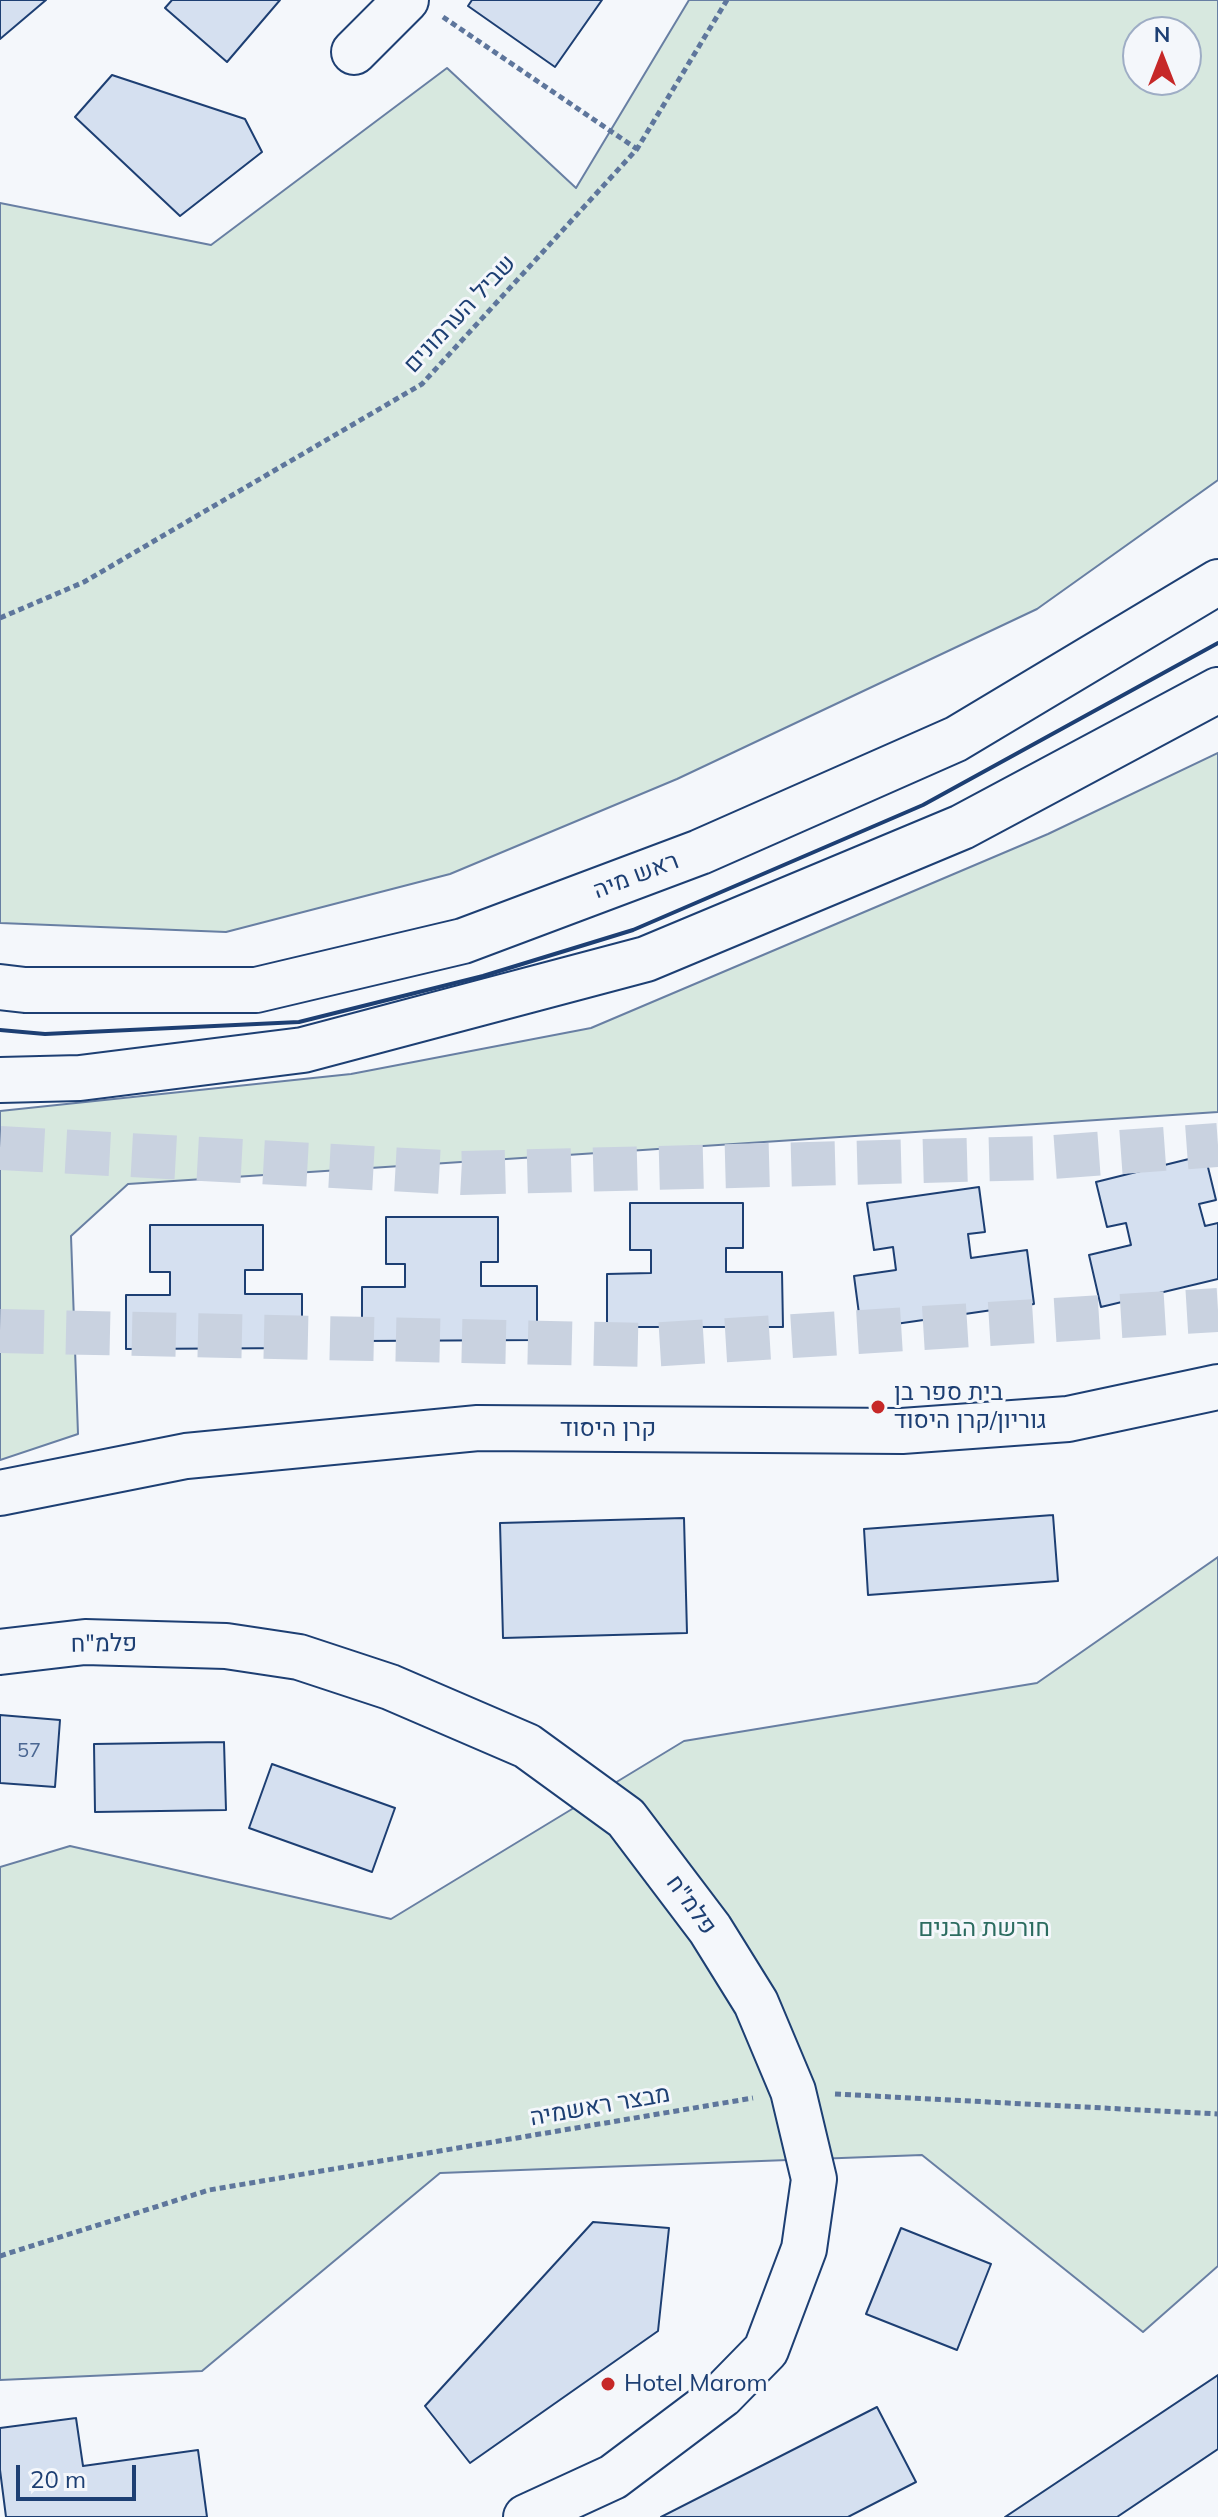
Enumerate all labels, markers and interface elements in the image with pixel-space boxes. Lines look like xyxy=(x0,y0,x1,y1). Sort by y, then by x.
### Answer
north arrow xyxy=(1122,16,1202,96)
text: N xyxy=(1154,20,1170,48)
street label: שביל הערמונים xyxy=(398,249,522,379)
street label: ראש מיה xyxy=(589,847,683,905)
place label: בית ספר בן גוריון/קרן היסוד xyxy=(894,1379,1046,1435)
marker: בית ספר בן גוריון/קרן היסוד xyxy=(869,1398,887,1416)
street label: קרן היסוד xyxy=(560,1415,656,1443)
street label: פלמ"ח xyxy=(70,1629,138,1659)
house number: 57 xyxy=(17,1739,41,1763)
street label: פלמ"ח xyxy=(660,1870,722,1940)
park label: חורשת הבנים xyxy=(918,1915,1050,1943)
street label: מבצר ראשמיה xyxy=(528,2080,672,2132)
place label: Hotel Marom xyxy=(624,2370,768,2398)
marker: Hotel Marom xyxy=(599,2375,617,2393)
scale bar xyxy=(20,2449,140,2499)
text: 20 m xyxy=(30,2464,86,2494)

